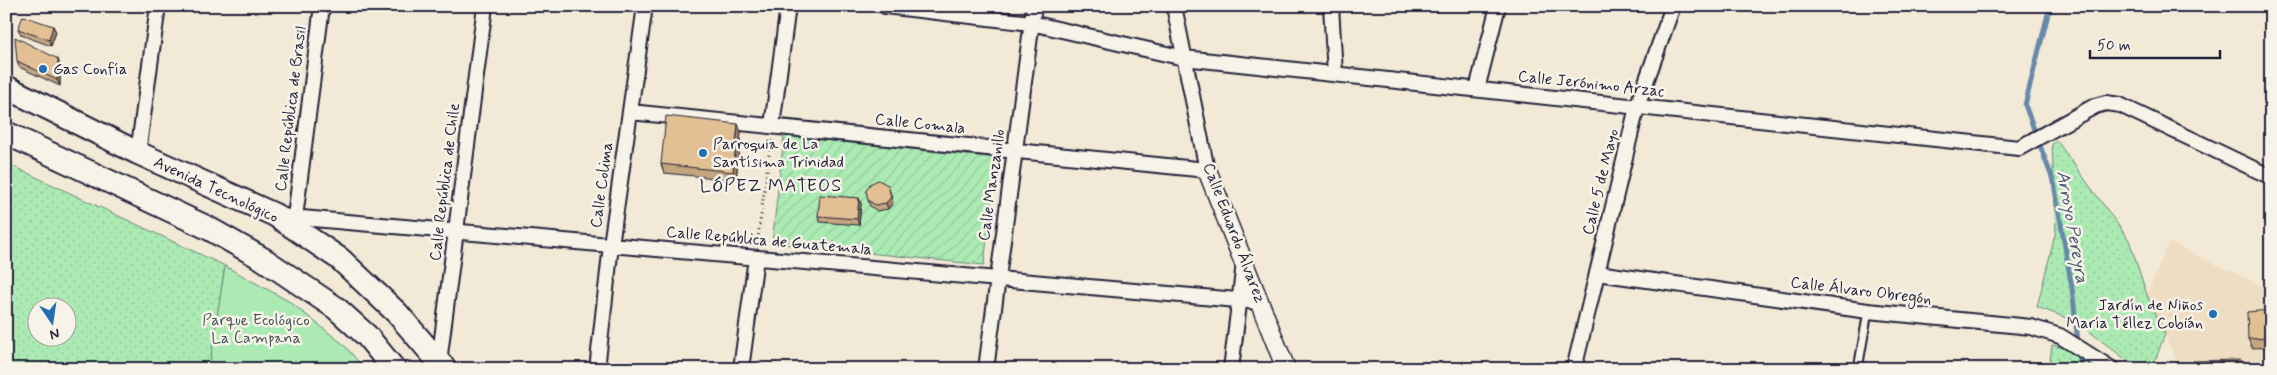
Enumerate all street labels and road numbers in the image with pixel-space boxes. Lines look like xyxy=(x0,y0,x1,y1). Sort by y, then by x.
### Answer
street label: Calle República de Brasil xyxy=(270,25,312,193)
street label: Calle Jerónimo Arzac xyxy=(1517,66,1665,102)
street label: Calle República de Chile xyxy=(425,102,465,262)
street label: Calle Comala xyxy=(874,109,966,139)
street label: Calle 5 de Mayo xyxy=(1578,127,1624,237)
street label: Calle Manzanillo xyxy=(974,128,1010,242)
street label: Calle Colima xyxy=(586,141,618,229)
street label: Avenida Tecnológico xyxy=(150,152,282,228)
street label: Calle Eduardo Álvarez xyxy=(1198,160,1270,306)
street label: Calle República de Guatemala xyxy=(665,222,873,260)
street label: Calle Álvaro Obregón xyxy=(1789,272,1933,311)

